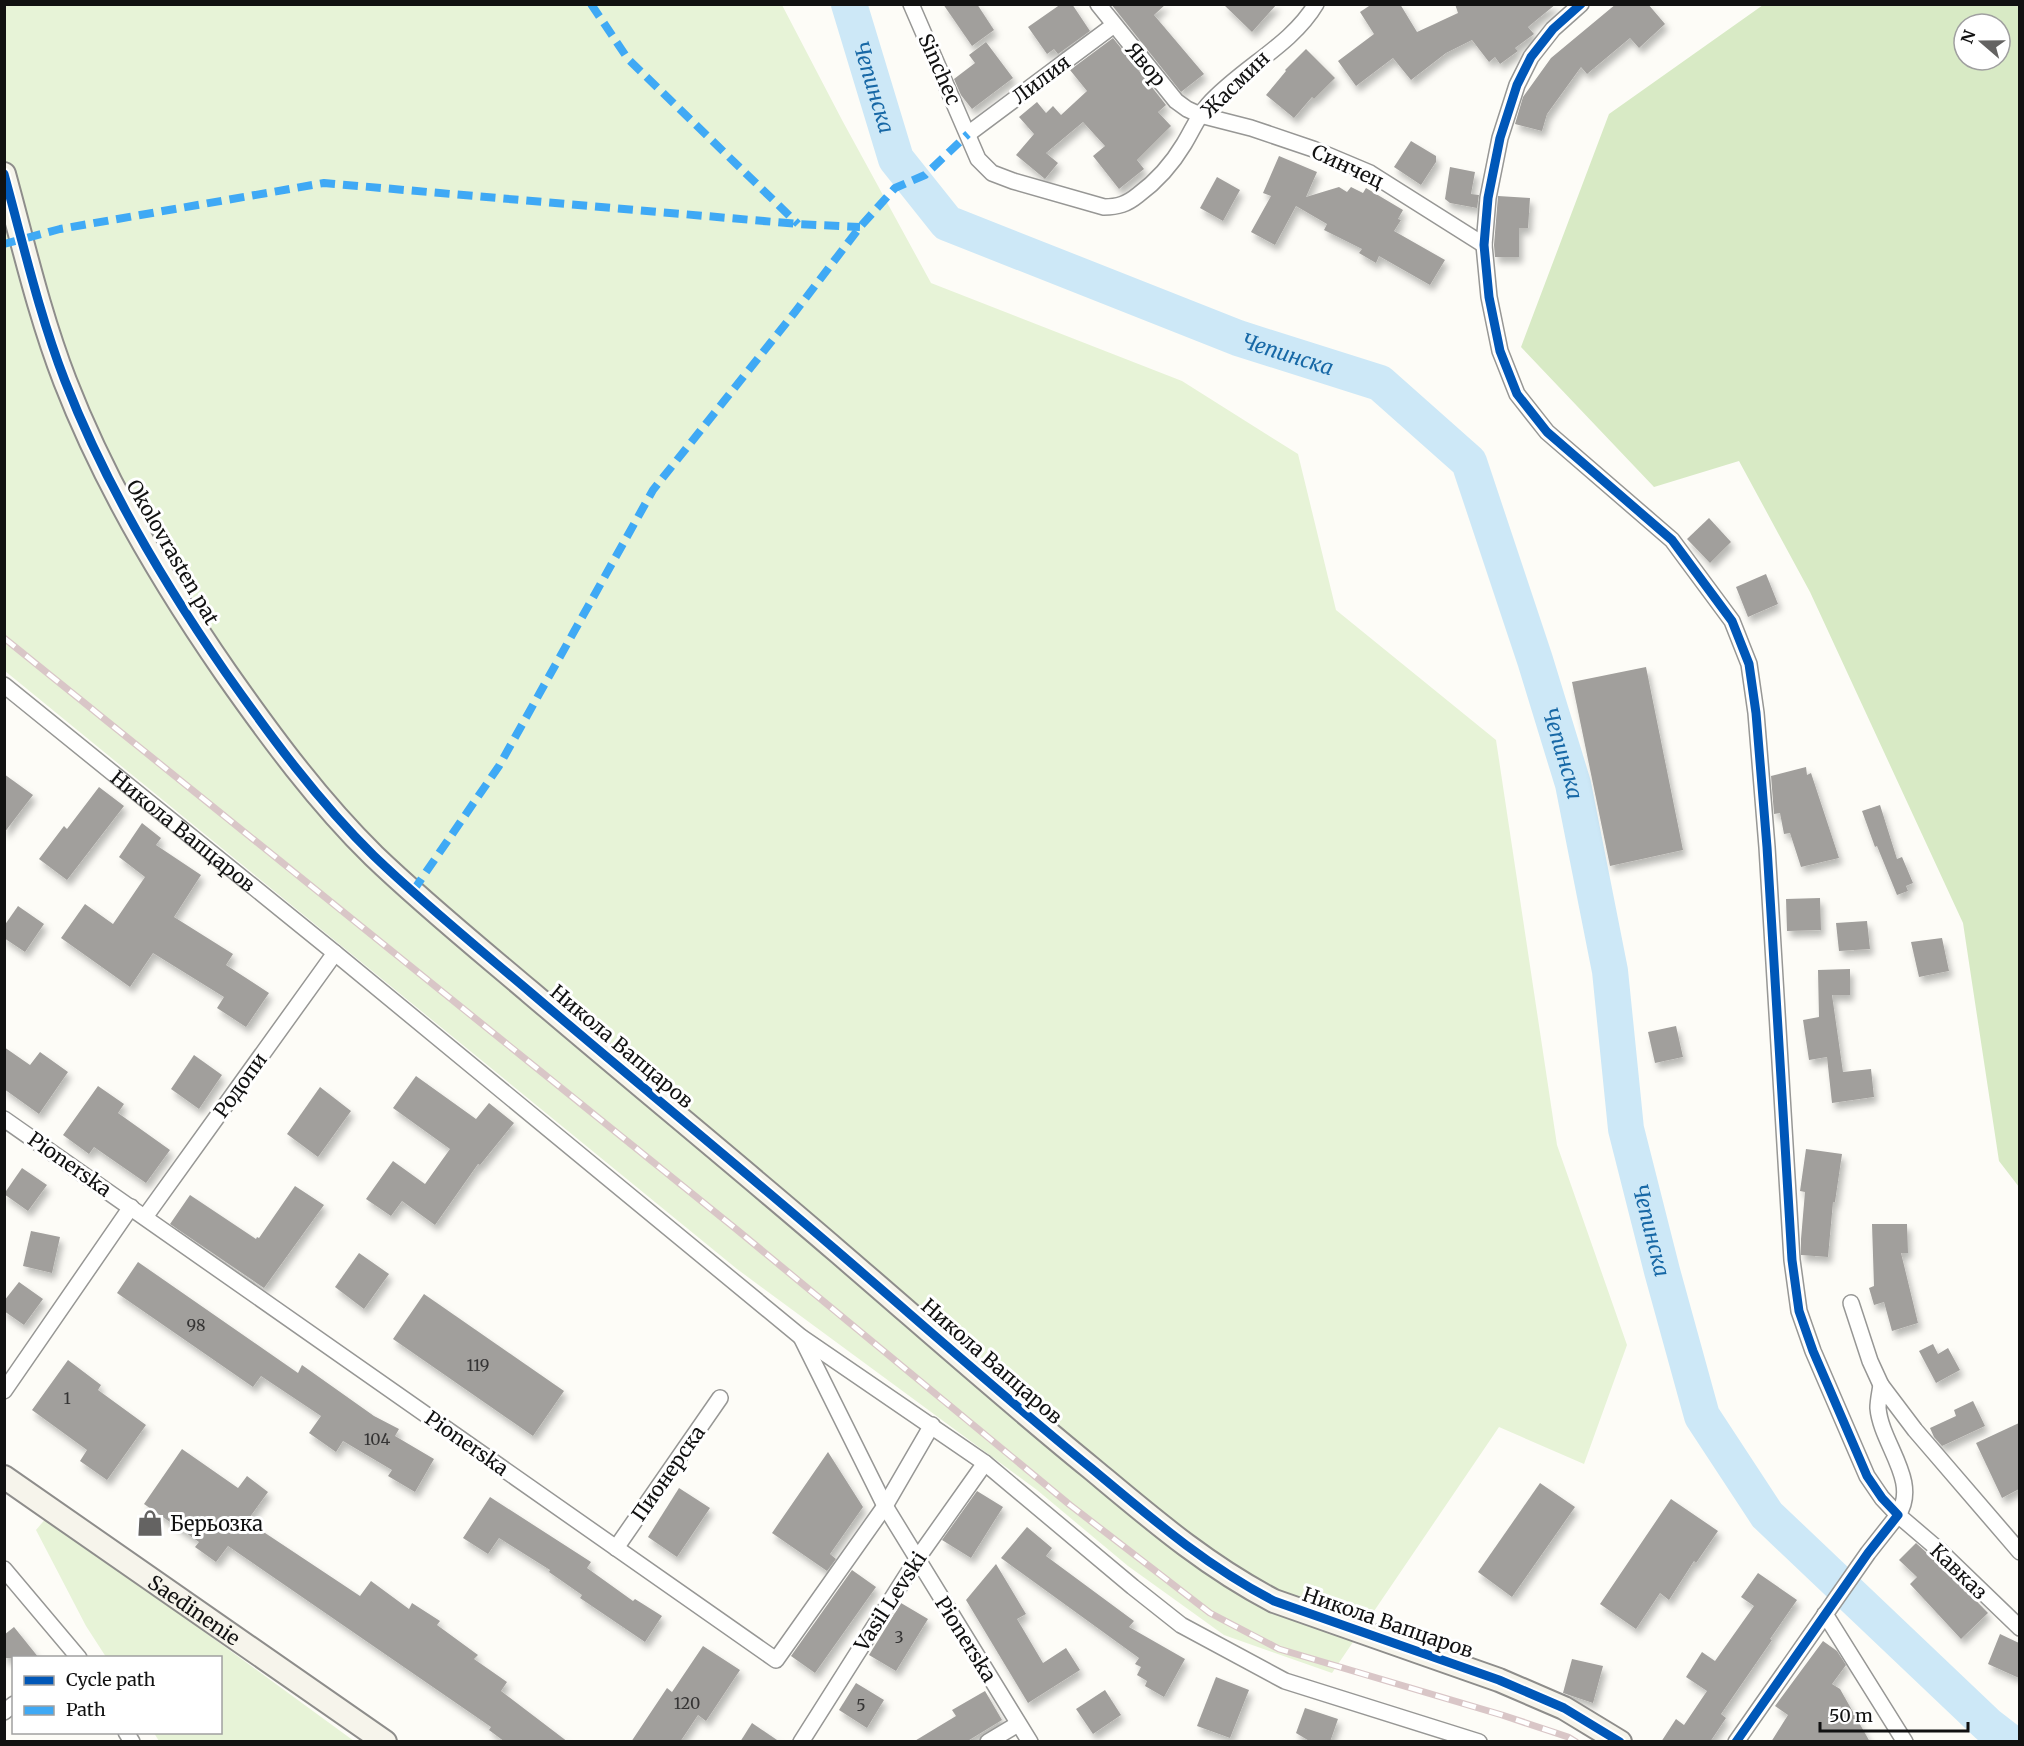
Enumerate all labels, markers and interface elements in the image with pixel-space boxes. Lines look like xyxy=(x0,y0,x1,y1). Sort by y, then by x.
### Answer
north arrow xyxy=(1952,12,2012,72)
text: N xyxy=(1956,27,1980,46)
street label: Sinchec xyxy=(913,30,967,108)
street label: Явор xyxy=(1120,37,1172,91)
water label: Чепинска xyxy=(848,38,901,136)
street label: Жасмин xyxy=(1196,45,1274,123)
street label: Лилия xyxy=(1007,49,1075,109)
street label: Синчец xyxy=(1308,138,1388,194)
water label: Чепинска xyxy=(1239,327,1337,381)
street label: Okolovrasten pat xyxy=(121,475,225,629)
water label: Чепинска xyxy=(1537,704,1589,801)
street label: Никола Вапцаров xyxy=(106,764,261,896)
street label: Никола Вапцаров xyxy=(546,979,699,1113)
street label: Родопи xyxy=(208,1047,272,1123)
street label: Pionerska xyxy=(23,1126,117,1202)
water label: Чепинска xyxy=(1627,1181,1676,1279)
street label: Никола Вапцаров xyxy=(916,1293,1068,1429)
house number: 98 xyxy=(187,1315,205,1335)
house number: 119 xyxy=(467,1355,489,1375)
house number: 1 xyxy=(63,1388,71,1408)
street label: Pionerska xyxy=(420,1405,514,1481)
street label: Пионерска xyxy=(626,1420,710,1526)
house number: 104 xyxy=(364,1429,390,1449)
shop icon: Берьозка xyxy=(135,1508,165,1538)
place label: Берьозка xyxy=(170,1511,263,1536)
street label: Кавказ xyxy=(1925,1538,1993,1604)
street label: Vasil Levski xyxy=(848,1547,931,1656)
street label: Saedinenie xyxy=(144,1569,245,1650)
street label: Никола Вапцаров xyxy=(1299,1581,1477,1663)
street label: Pionerska xyxy=(930,1592,1002,1687)
house number: 3 xyxy=(894,1627,904,1647)
legend xyxy=(12,1656,222,1734)
text: Cycle path xyxy=(66,1668,156,1691)
house number: 120 xyxy=(674,1693,700,1713)
house number: 5 xyxy=(856,1695,866,1715)
scale bar xyxy=(1820,1695,1968,1733)
text: Path xyxy=(66,1698,106,1721)
text: 50 m xyxy=(1829,1704,1873,1727)

